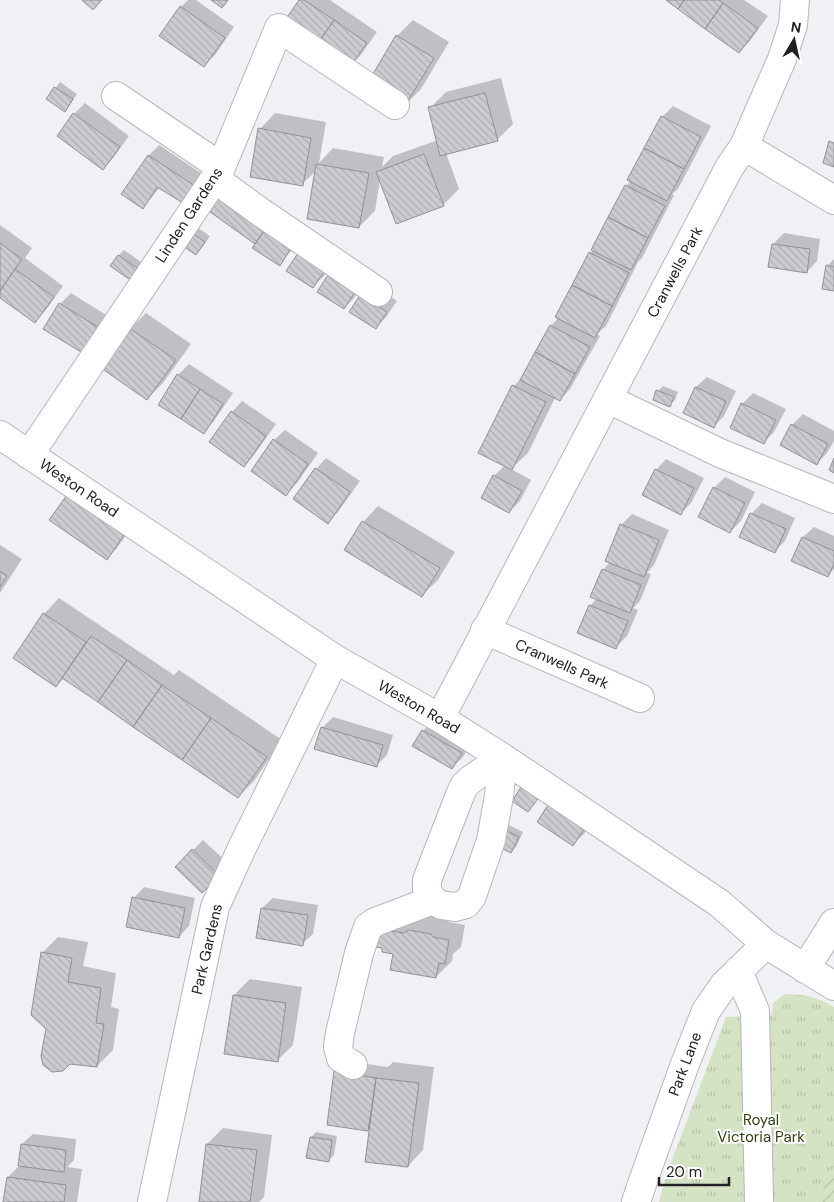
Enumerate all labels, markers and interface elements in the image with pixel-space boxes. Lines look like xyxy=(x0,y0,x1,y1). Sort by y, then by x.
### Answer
north arrow xyxy=(769,15,819,65)
text: N xyxy=(790,17,802,37)
street label: Linden Gardens xyxy=(151,164,227,266)
street label: Cranwells Park xyxy=(643,223,708,321)
street label: Weston Road xyxy=(35,454,123,522)
street label: Cranwells Park xyxy=(512,634,612,694)
street label: Weston Road xyxy=(374,675,464,739)
street label: Park Gardens xyxy=(187,902,227,996)
street label: Park Lane xyxy=(664,1029,706,1099)
park label: Royal Victoria Park xyxy=(717,1110,805,1147)
scale bar xyxy=(659,1154,729,1186)
text: 20 m xyxy=(666,1162,702,1182)

